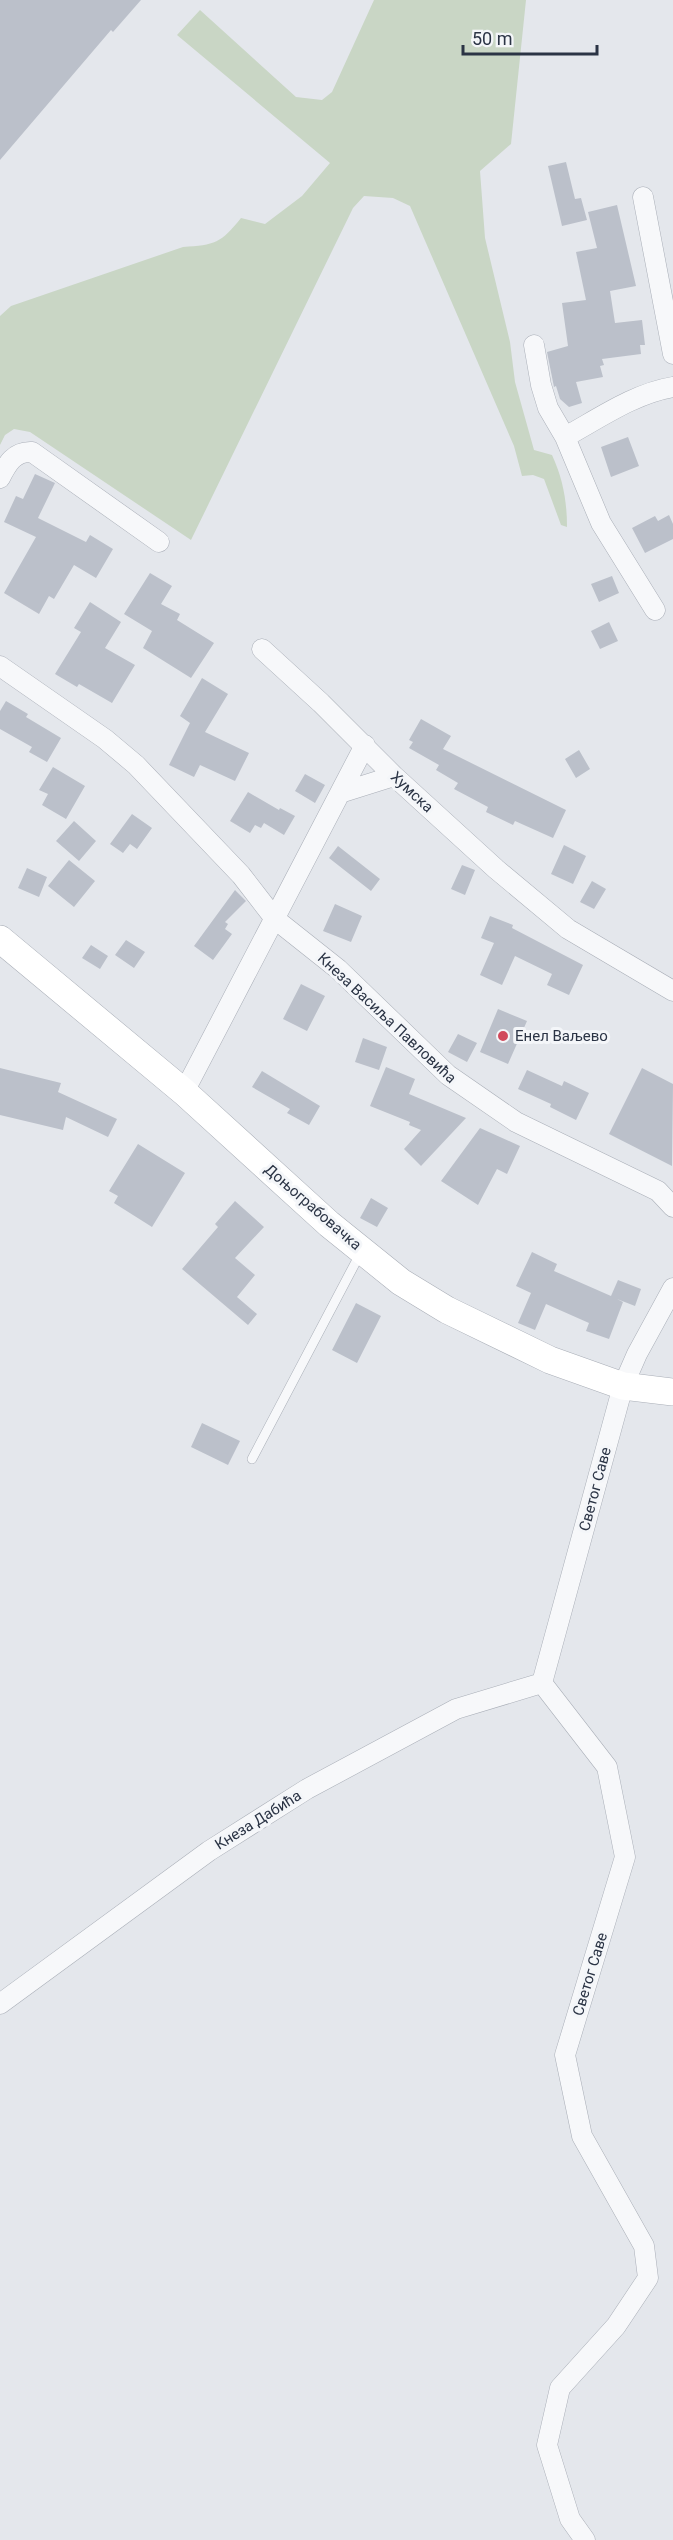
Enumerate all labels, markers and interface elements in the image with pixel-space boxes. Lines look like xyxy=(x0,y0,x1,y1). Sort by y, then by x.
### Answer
scale bar xyxy=(463,18,596,56)
text: 50 m xyxy=(472,28,512,49)
street label: Хумска xyxy=(387,768,437,816)
street label: Кнеза Васиља Павловића xyxy=(314,949,460,1087)
place label: Енел Ваљево xyxy=(515,1027,608,1045)
marker: Енел Ваљево xyxy=(496,1029,510,1043)
street label: Доњограбовачка xyxy=(261,1160,365,1254)
street label: Светог Саве xyxy=(575,1445,615,1533)
street label: Кнеза Дабића xyxy=(211,1786,305,1854)
street label: Светог Саве xyxy=(569,1930,611,2018)

